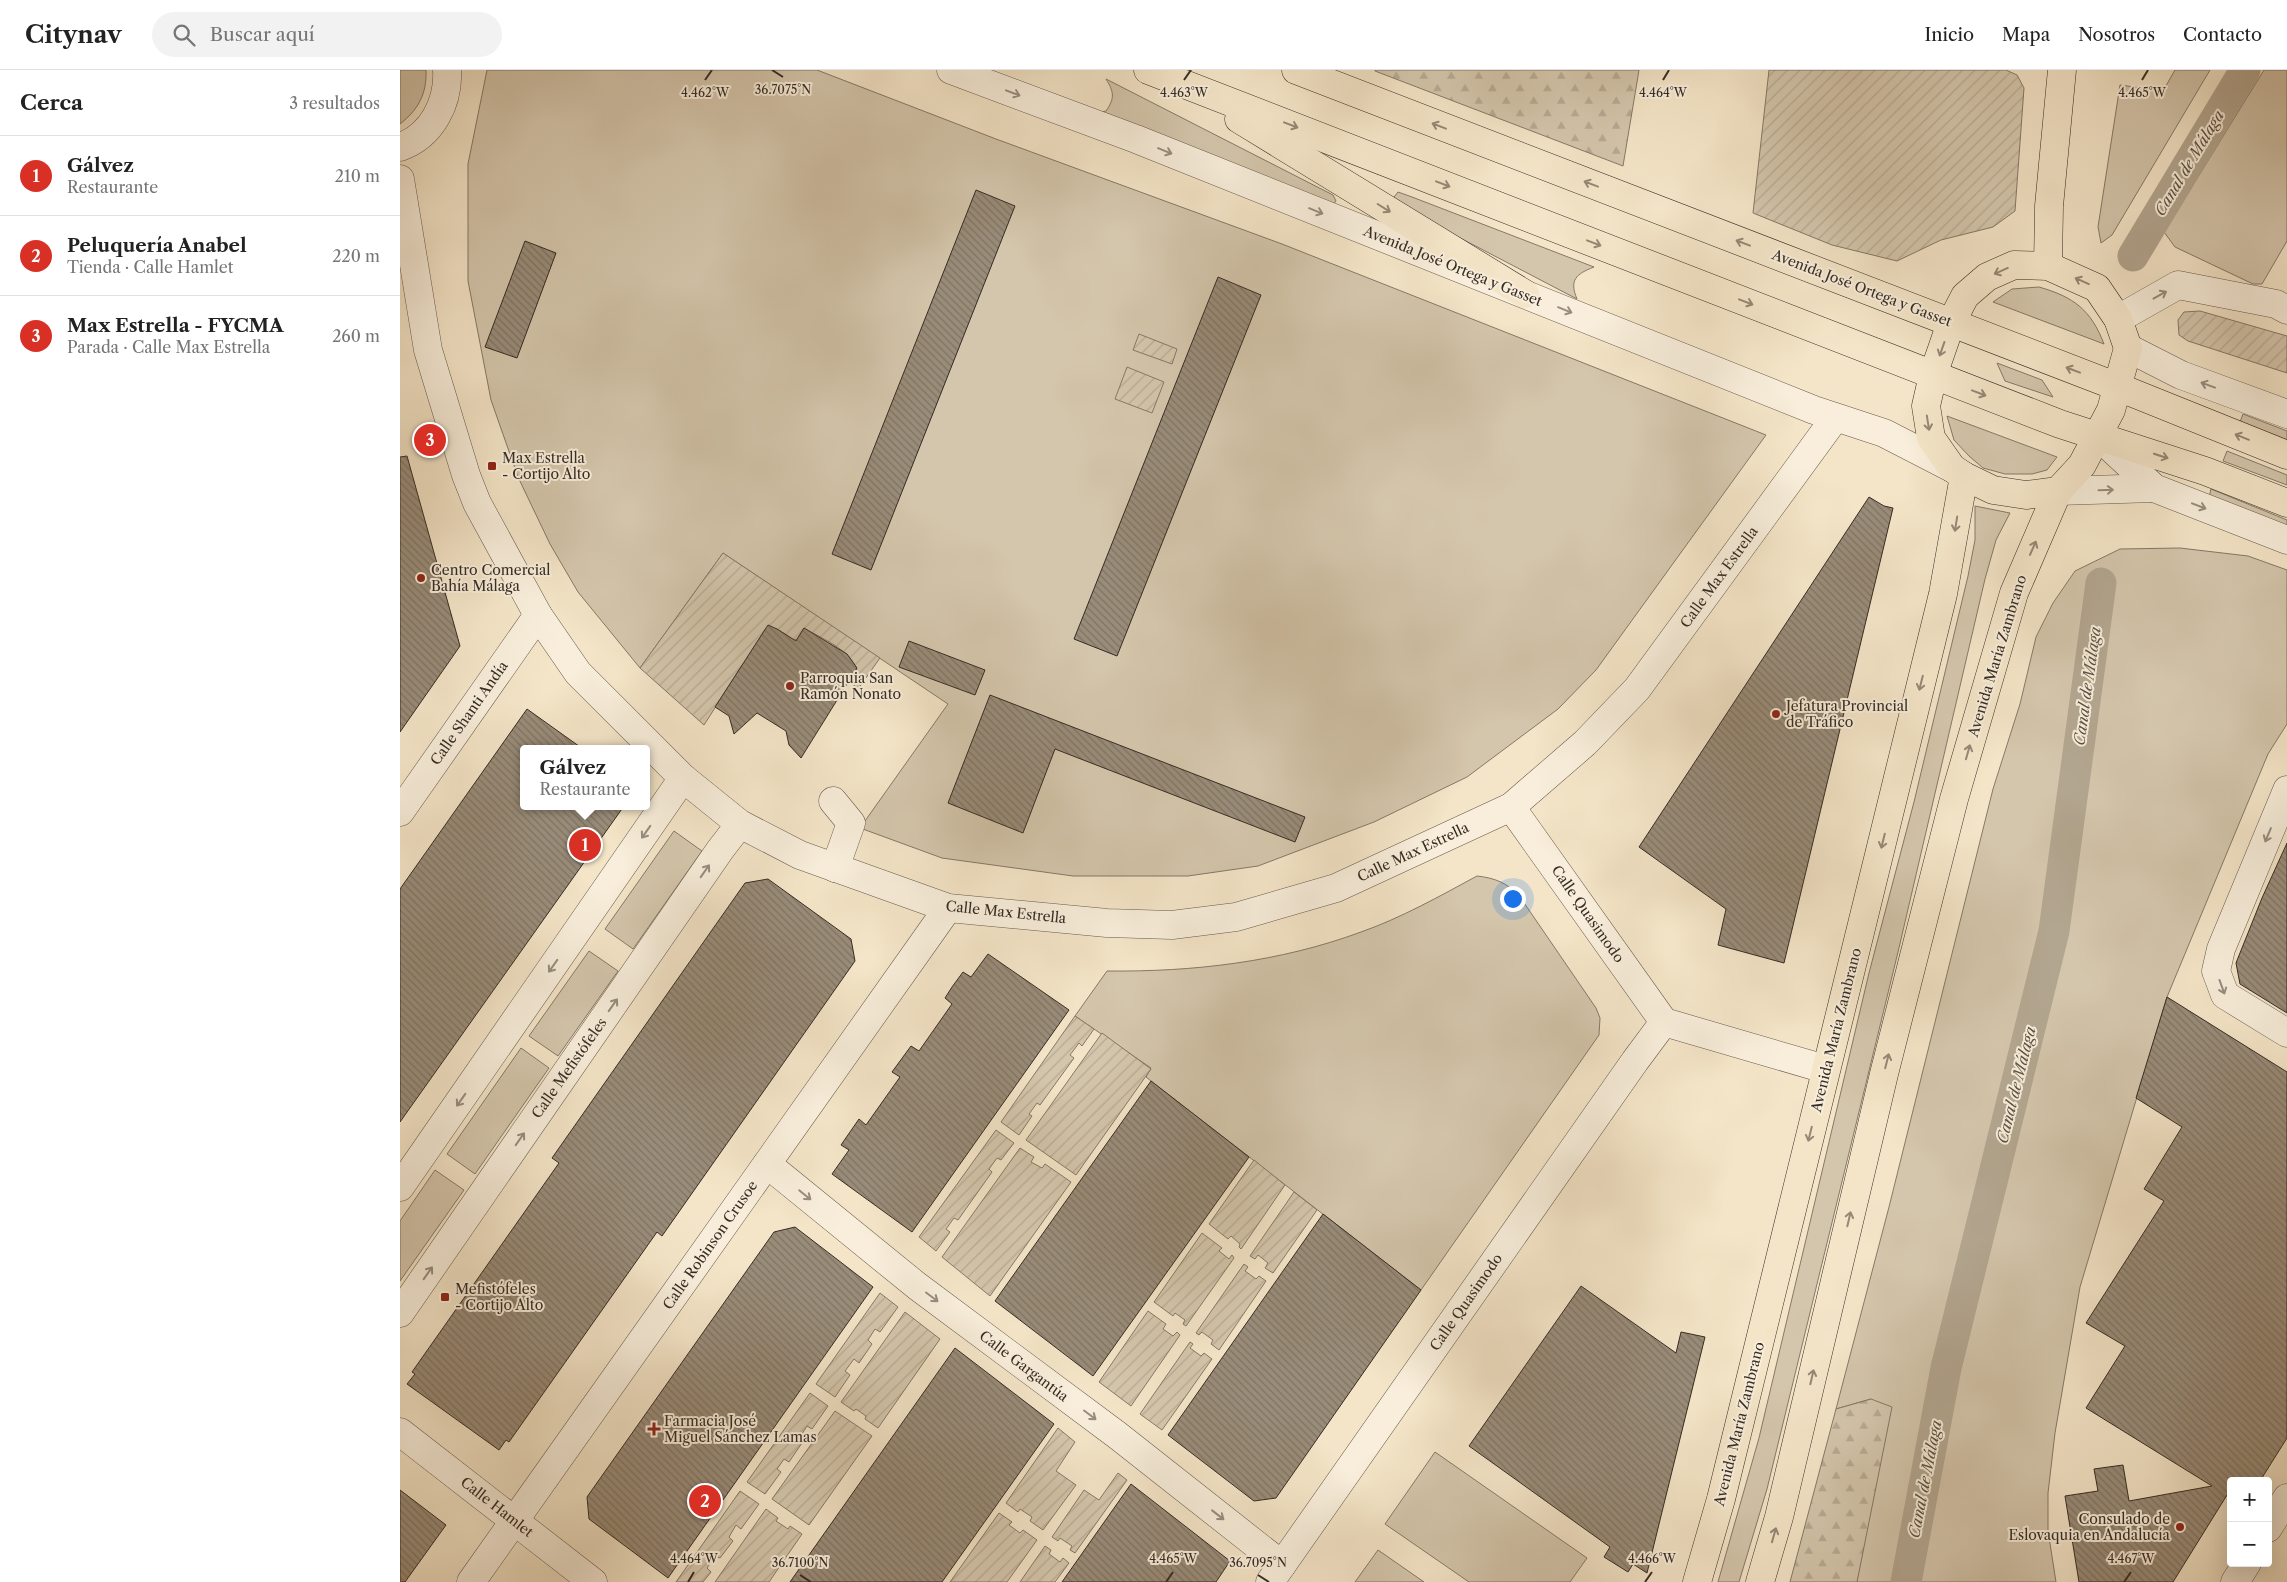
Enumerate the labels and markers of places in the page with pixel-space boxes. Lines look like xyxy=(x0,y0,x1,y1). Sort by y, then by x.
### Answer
pin: 3 xyxy=(414,421,446,459)
place label: Max Estrella - Cortijo Alto xyxy=(502,449,590,483)
marker: Max Estrella - Cortijo Alto xyxy=(486,460,498,472)
place label: Centro Comercial Bahía Málaga xyxy=(431,561,551,595)
marker: Centro Comercial Bahía Málaga xyxy=(415,572,427,584)
place label: Parroquia San Ramón Nonato xyxy=(800,669,901,703)
marker: Parroquia San Ramón Nonato xyxy=(784,680,796,692)
place label: Jefatura Provincial de Tráfico xyxy=(1784,697,1908,731)
marker: Jefatura Provincial de Tráfico xyxy=(1770,708,1782,720)
pin: 1 xyxy=(569,826,601,864)
place label: Mefistófeles - Cortijo Alto xyxy=(455,1280,543,1314)
marker: Mefistófeles - Cortijo Alto xyxy=(439,1291,451,1303)
place label: Farmacia José Miguel Sánchez Lamas xyxy=(664,1412,817,1446)
marker: Farmacia José Miguel Sánchez Lamas xyxy=(648,1423,660,1435)
pin: 2 xyxy=(689,1482,721,1520)
place label: Consulado de Eslovaquia en Andalucía xyxy=(2008,1510,2171,1544)
marker: Consulado de Eslovaquia en Andalucía xyxy=(2174,1521,2186,1533)

